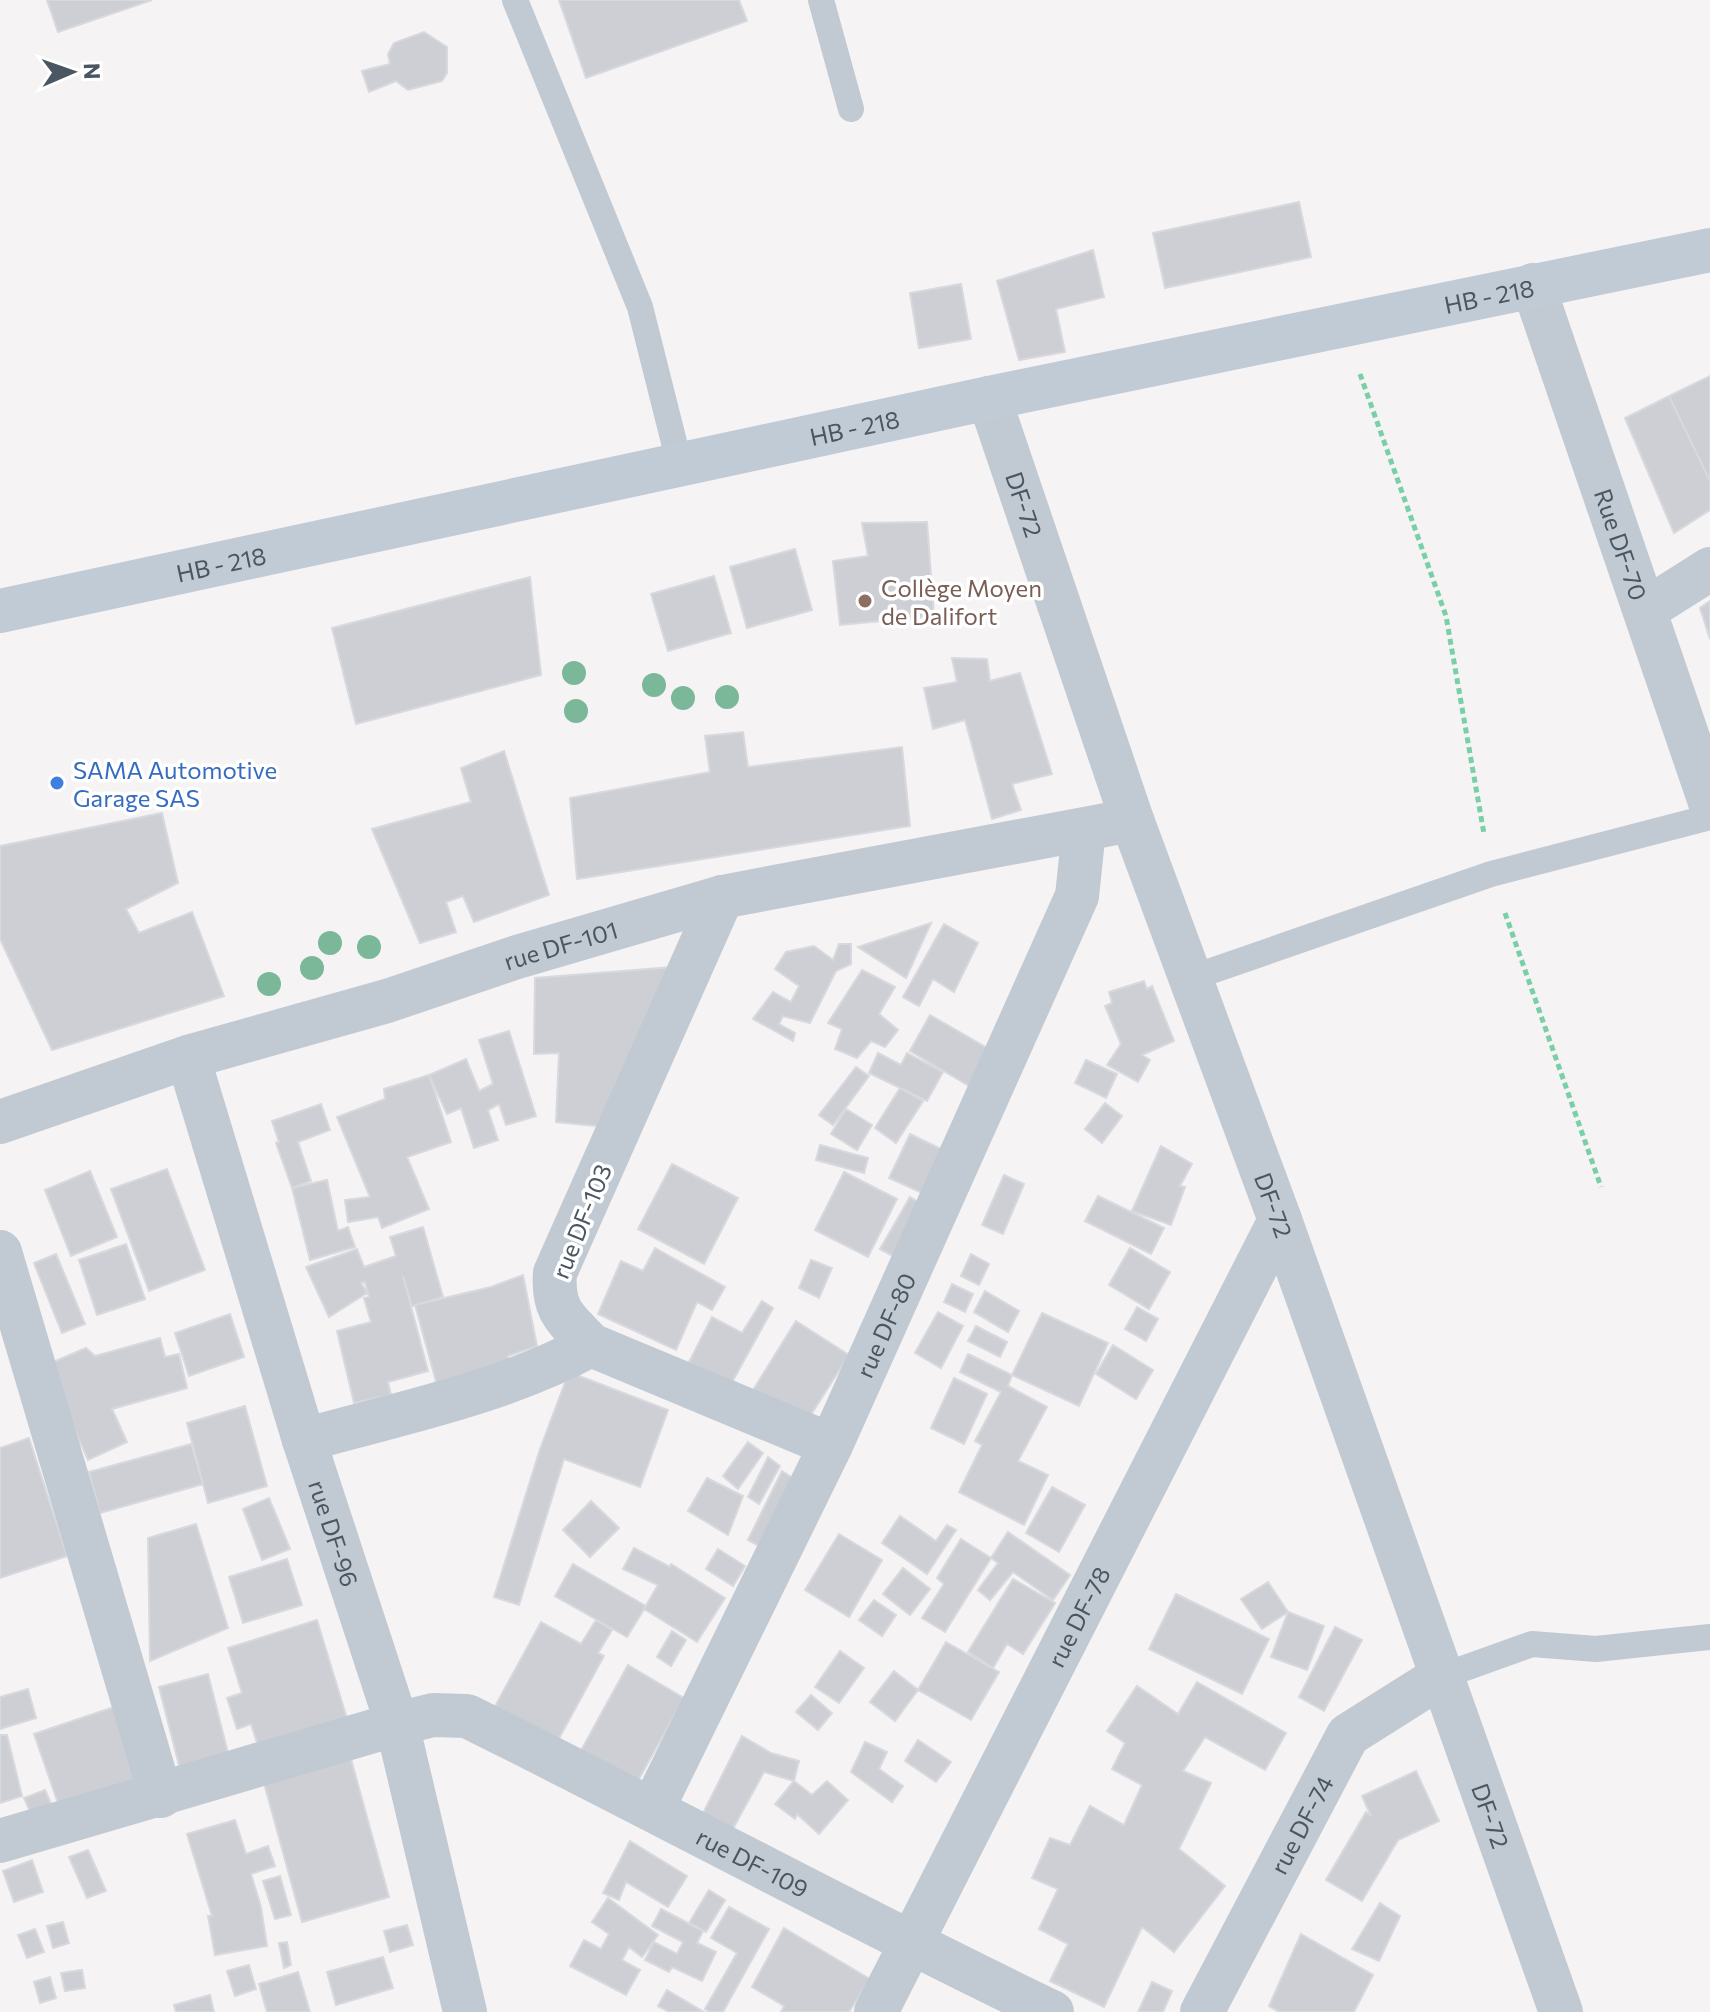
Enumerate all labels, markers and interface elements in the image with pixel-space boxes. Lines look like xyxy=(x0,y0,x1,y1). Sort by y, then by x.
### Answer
north arrow xyxy=(32,32,112,112)
text: N xyxy=(79,63,106,80)
street label: HB - 218 xyxy=(1441,272,1536,319)
street label: HB - 218 xyxy=(807,403,902,451)
street label: DF-72 xyxy=(1000,468,1049,541)
street label: Rue DF-70 xyxy=(1589,485,1654,604)
street label: HB - 218 xyxy=(173,540,268,587)
place label: Collège Moyen de Dalifort xyxy=(881,573,1042,630)
marker: Collège Moyen de Dalifort xyxy=(856,592,874,610)
place label: SAMA Automotive Garage SAS xyxy=(73,755,277,812)
marker: SAMA Automotive Garage SAS xyxy=(48,774,66,792)
street label: rue DF-101 xyxy=(499,914,621,975)
street label: rue DF-103 xyxy=(545,1159,617,1283)
street label: DF-72 xyxy=(1249,1168,1300,1241)
street label: rue DF-80 xyxy=(849,1268,921,1382)
street label: rue DF-96 xyxy=(303,1476,365,1590)
street label: rue DF-78 xyxy=(1040,1561,1115,1671)
street label: rue DF-74 xyxy=(1263,1770,1339,1879)
street label: DF-72 xyxy=(1466,1779,1516,1852)
street label: rue DF-109 xyxy=(692,1821,814,1903)

